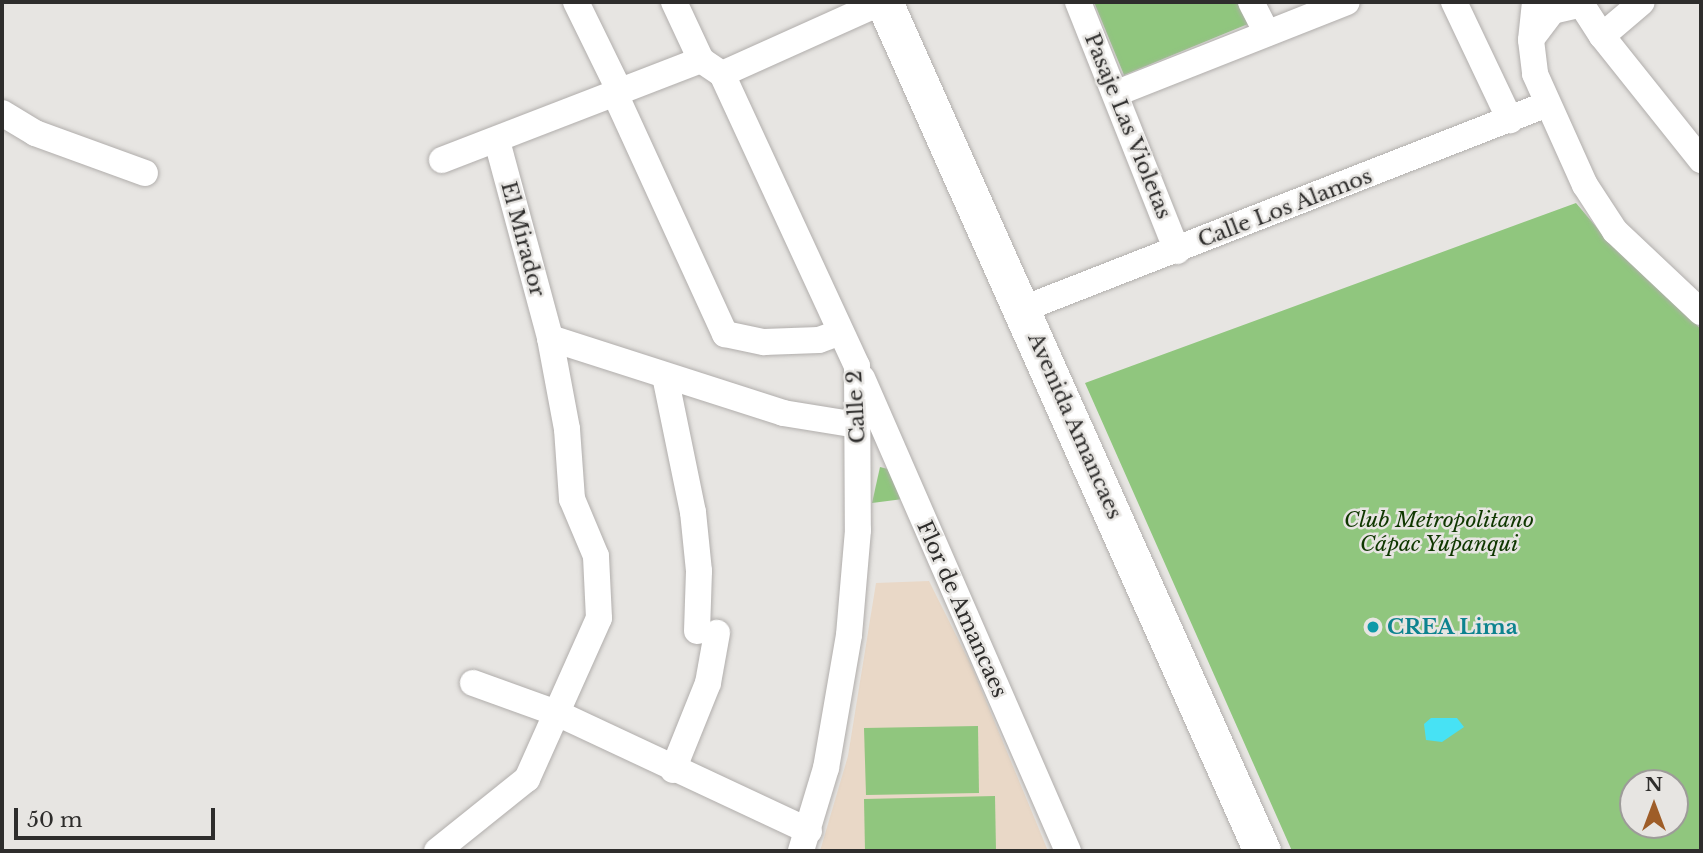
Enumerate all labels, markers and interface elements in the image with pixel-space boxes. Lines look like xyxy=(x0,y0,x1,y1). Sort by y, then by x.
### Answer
street label: Pasaje Las Violetas xyxy=(1079,29,1177,223)
street label: Calle Los Alamos xyxy=(1194,163,1376,253)
street label: El Mirador xyxy=(496,179,550,299)
street label: Avenida Amancaes xyxy=(1022,329,1128,523)
street label: Calle 2 xyxy=(842,370,870,444)
park label: Club Metropolitano Cápac Yupanqui xyxy=(1344,507,1534,557)
street label: Flor de Amancaes xyxy=(911,516,1013,702)
place label: CREA Lima xyxy=(1387,614,1519,640)
marker: CREA Lima xyxy=(1365,619,1381,635)
north arrow xyxy=(1619,769,1689,839)
text: N xyxy=(1645,773,1663,796)
scale bar xyxy=(18,794,219,838)
text: 50 m xyxy=(27,807,82,833)

